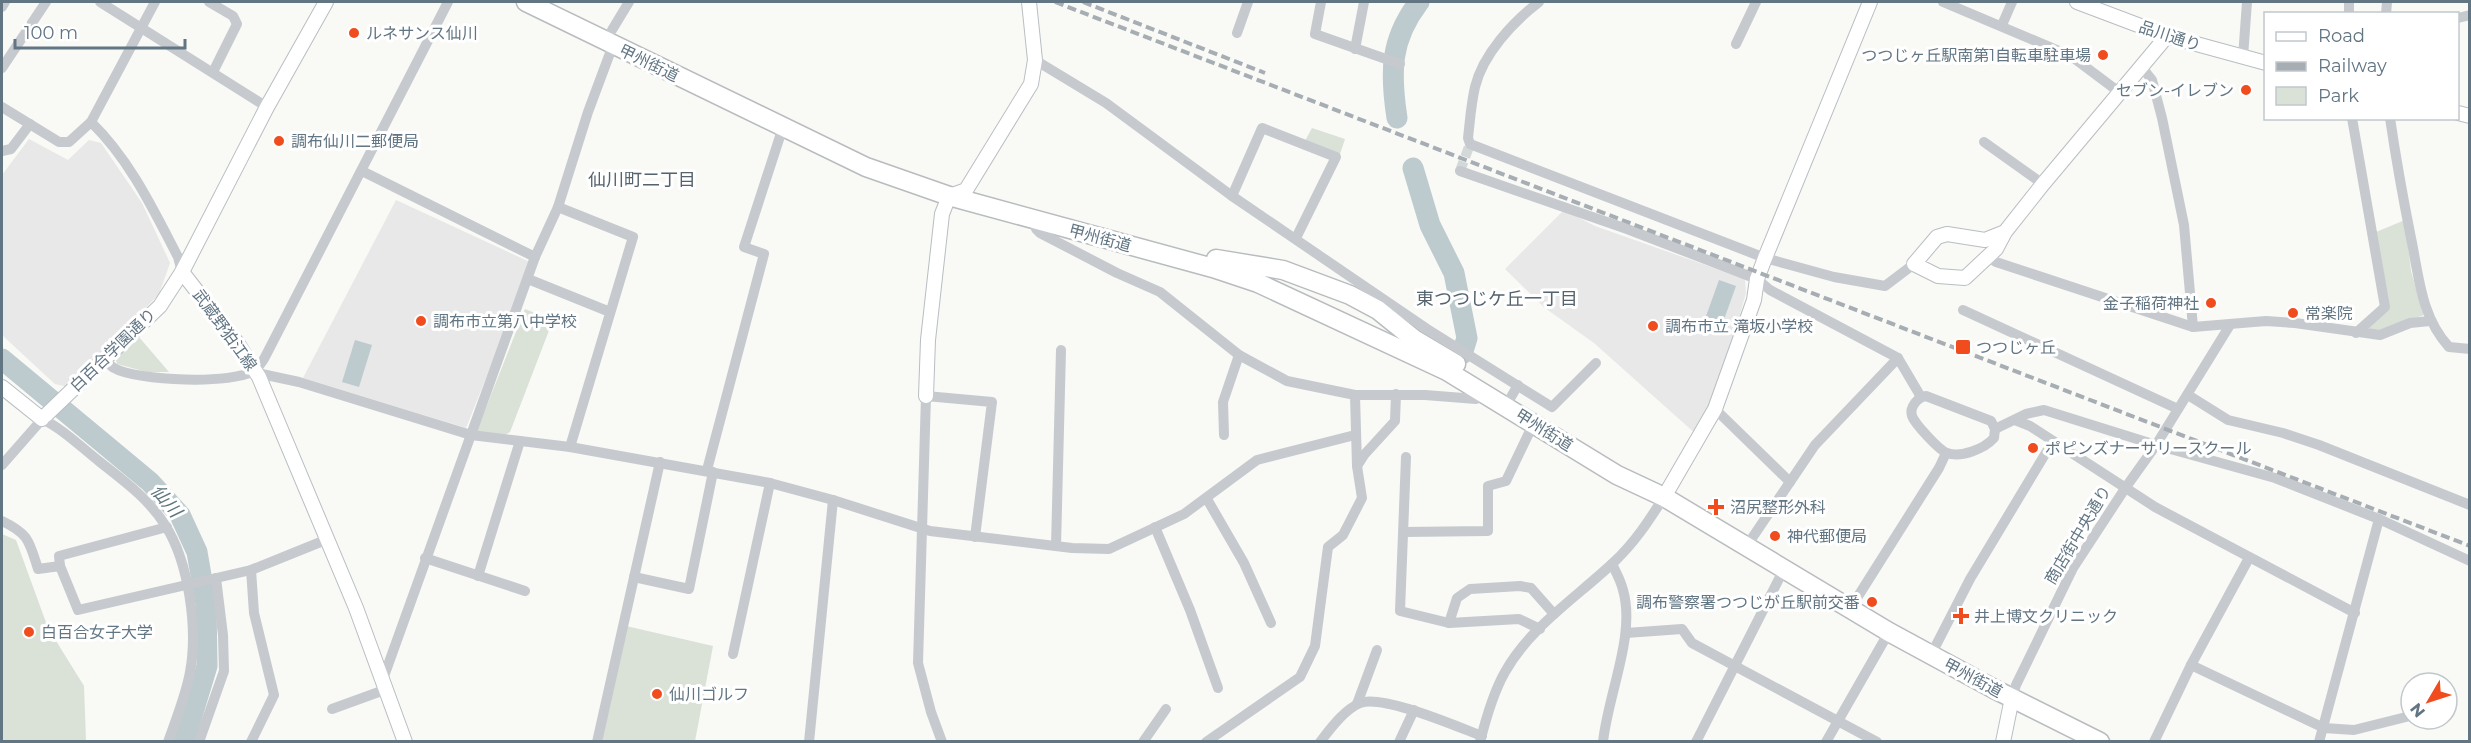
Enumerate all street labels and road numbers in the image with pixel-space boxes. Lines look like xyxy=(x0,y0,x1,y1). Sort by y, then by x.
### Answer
street label: 品川通り xyxy=(2137,17,2203,55)
street label: 甲州街道 xyxy=(616,40,682,86)
street label: 甲州街道 xyxy=(1067,221,1133,255)
street label: 武蔵野狛江線 xyxy=(189,286,261,374)
street label: 白百合学園通り xyxy=(66,304,160,396)
street label: 甲州街道 xyxy=(1512,405,1576,455)
street label: 商店街中央通り xyxy=(2041,482,2115,588)
street label: 甲州街道 xyxy=(1940,655,2006,701)

